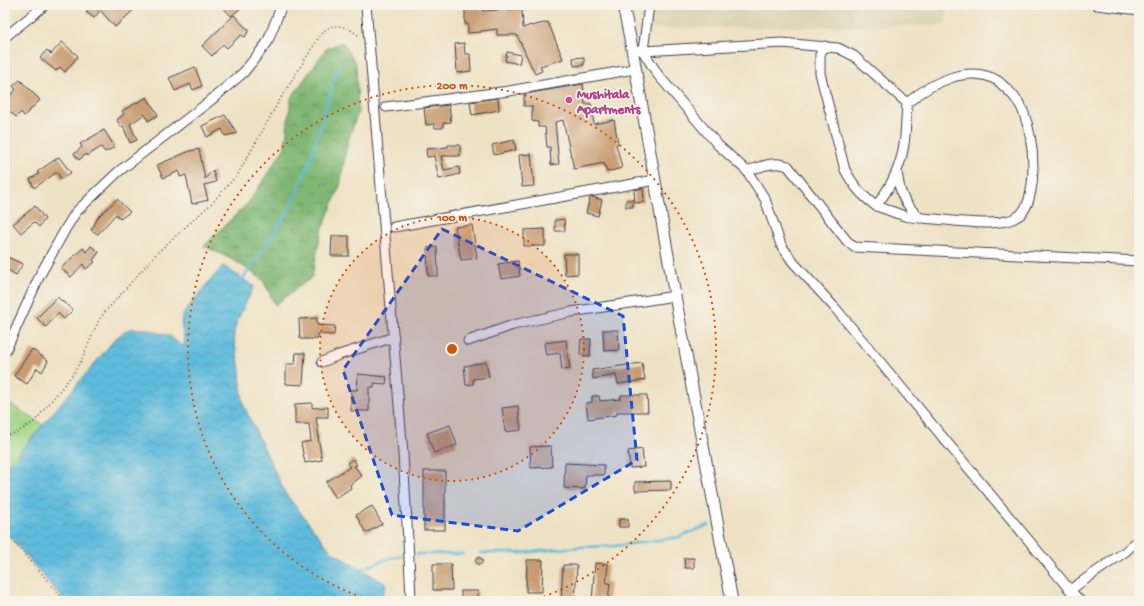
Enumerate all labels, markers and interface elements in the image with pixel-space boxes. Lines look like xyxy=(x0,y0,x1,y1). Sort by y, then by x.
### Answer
text: 200 m xyxy=(437,80,468,94)
place label: Mushitala Apartments xyxy=(576,88,642,119)
marker: Mushitala Apartments xyxy=(564,95,574,105)
text: 100 m xyxy=(436,212,467,226)
centre of rings xyxy=(445,342,459,356)

